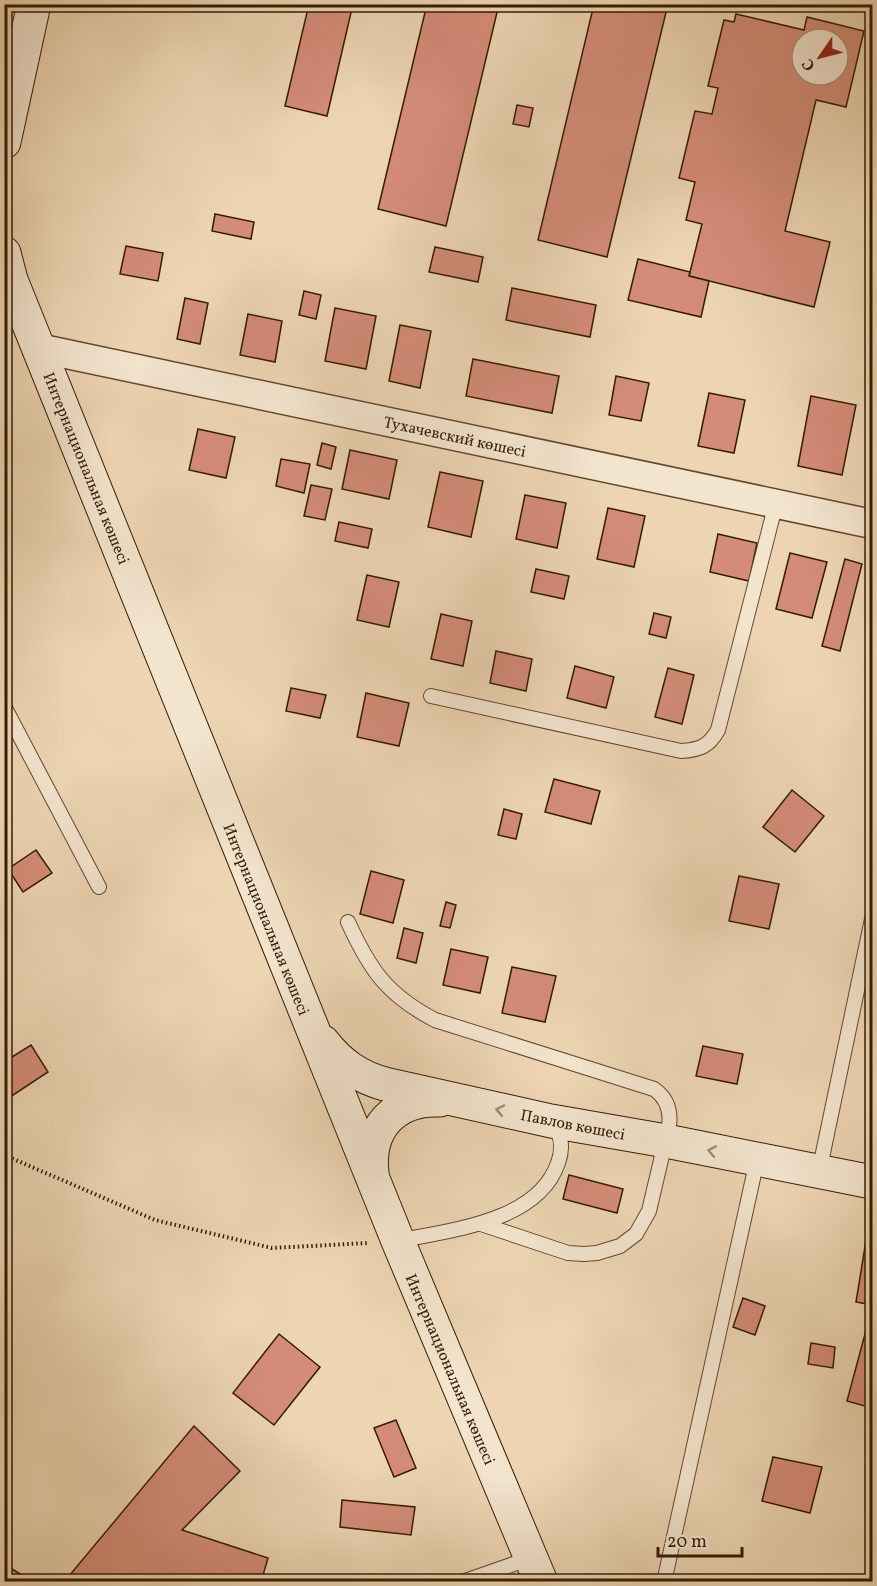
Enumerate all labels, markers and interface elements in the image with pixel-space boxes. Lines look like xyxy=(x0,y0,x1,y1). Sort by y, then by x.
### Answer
north arrow xyxy=(790,27,850,87)
text: С xyxy=(797,54,821,75)
street label: Интернациональная көшесі xyxy=(36,369,134,568)
street label: Тухачевский көшесі xyxy=(381,412,528,464)
street label: Интернациональная көшесі xyxy=(216,820,314,1019)
one-way arrow xyxy=(495,1104,505,1117)
street label: Павлов көшесі xyxy=(518,1105,627,1147)
one-way arrow xyxy=(707,1145,717,1158)
street label: Интернациональная көшесі xyxy=(399,1271,499,1469)
scale bar xyxy=(658,1520,742,1558)
text: 20 m xyxy=(667,1530,707,1555)

